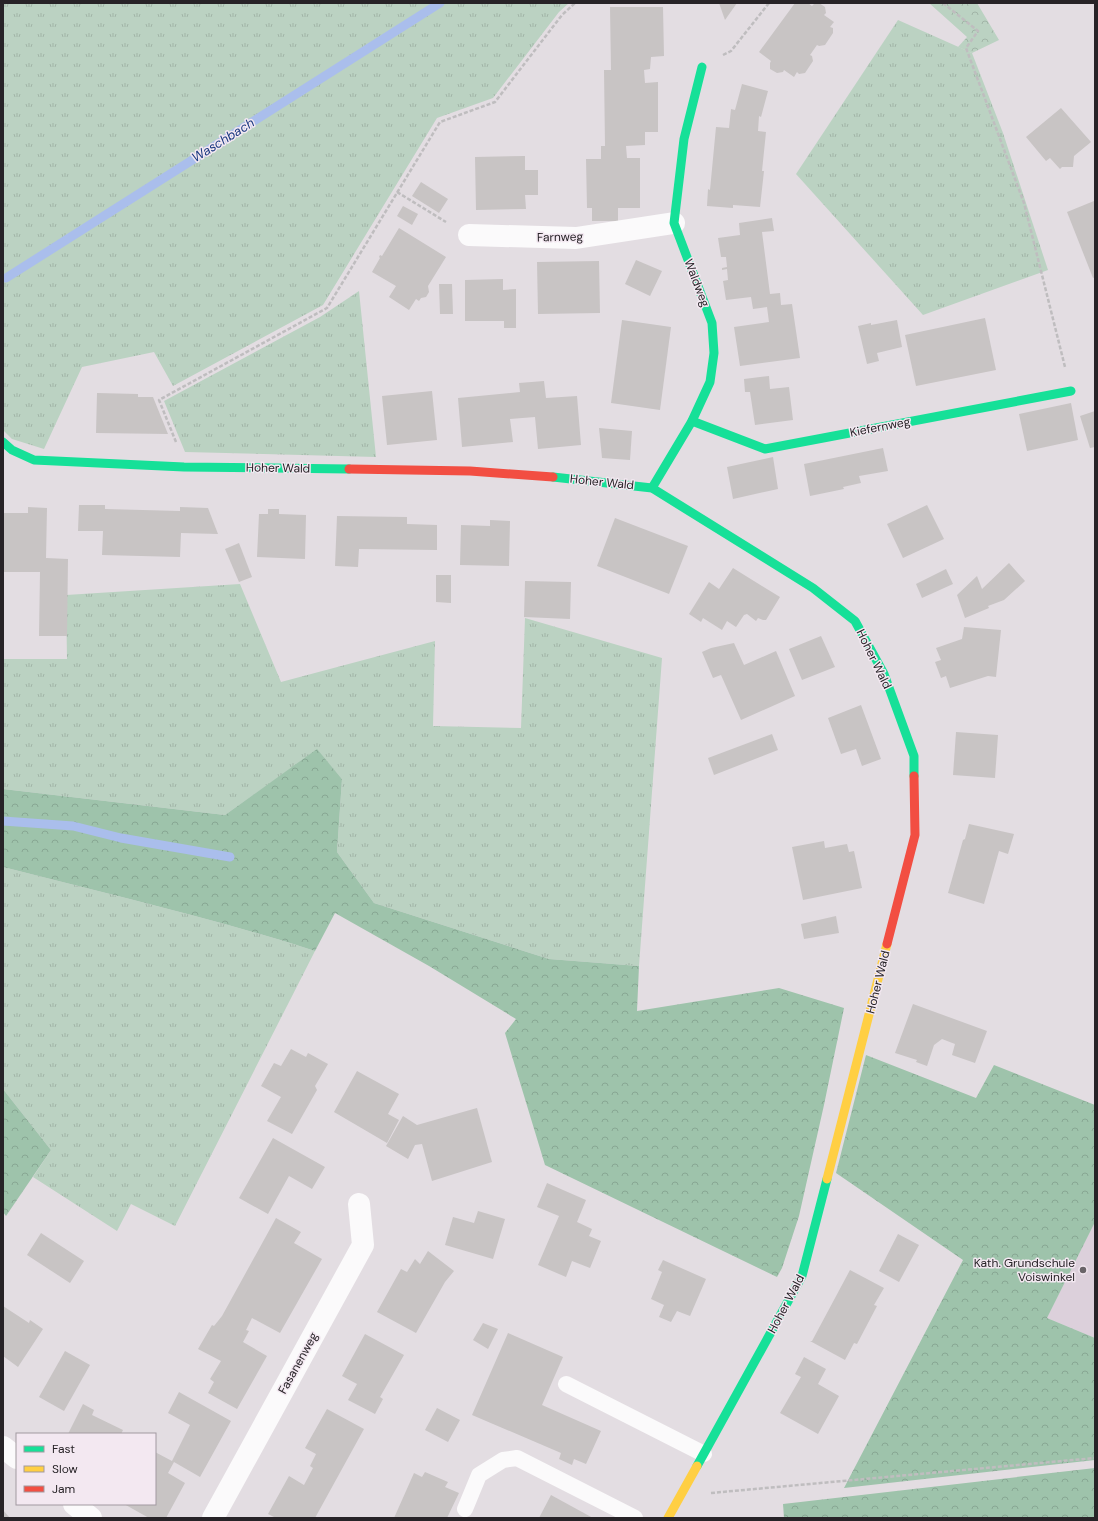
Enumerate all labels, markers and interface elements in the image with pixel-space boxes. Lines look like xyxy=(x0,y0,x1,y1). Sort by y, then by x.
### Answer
water label: Waschbach xyxy=(188,114,258,166)
street label: Farnweg xyxy=(537,229,584,245)
street label: Waldweg xyxy=(681,257,714,310)
street label: Kiefernweg xyxy=(848,413,912,441)
street label: Hoher Wald xyxy=(246,459,310,477)
street label: Hoher Wald xyxy=(569,471,635,493)
street label: Hoher Wald xyxy=(853,627,895,691)
street label: Hoher Wald xyxy=(862,949,894,1015)
place label: Kath. Grundschule Voiswinkel xyxy=(974,1255,1075,1285)
marker: Kath. Grundschule Voiswinkel xyxy=(1078,1265,1088,1275)
street label: Hoher Wald xyxy=(764,1272,808,1336)
street label: Fasanenweg xyxy=(274,1329,322,1397)
legend xyxy=(16,1433,156,1505)
text: Fast xyxy=(52,1441,75,1457)
text: Slow xyxy=(52,1461,78,1477)
text: Jam xyxy=(52,1481,75,1497)

